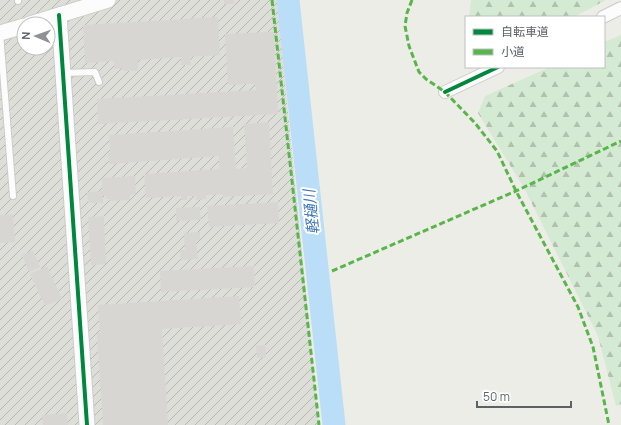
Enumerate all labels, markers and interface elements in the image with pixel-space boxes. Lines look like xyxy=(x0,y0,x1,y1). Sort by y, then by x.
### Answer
north arrow xyxy=(16,16,56,56)
legend xyxy=(465,16,605,68)
text: 自転車道 xyxy=(501,23,549,40)
text: N xyxy=(18,31,33,40)
text: 小道 xyxy=(501,43,525,60)
water label: 軽樋川 xyxy=(298,187,324,235)
scale bar xyxy=(477,383,571,409)
text: 50 m xyxy=(483,388,510,405)

